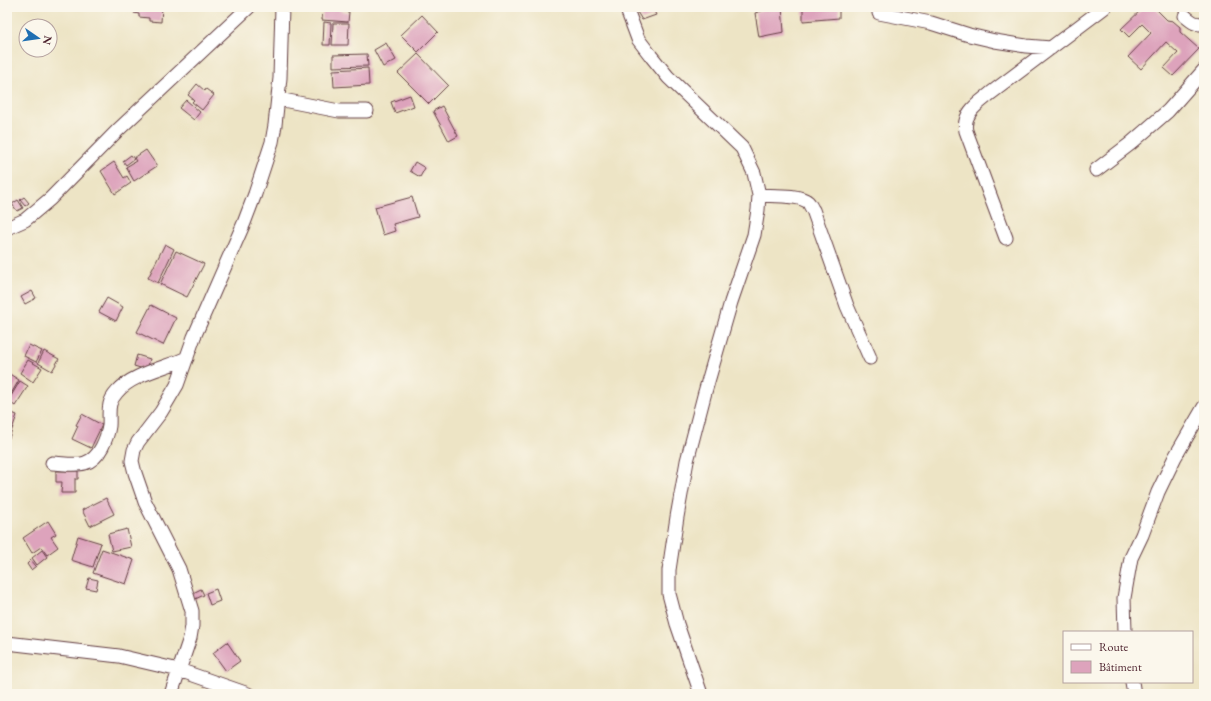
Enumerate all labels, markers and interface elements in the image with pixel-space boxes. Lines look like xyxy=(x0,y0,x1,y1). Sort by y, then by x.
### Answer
north arrow xyxy=(18,18,58,58)
text: N xyxy=(40,34,56,46)
legend xyxy=(1063,631,1193,683)
text: Route xyxy=(1099,639,1129,655)
text: Bâtiment xyxy=(1099,659,1142,675)

